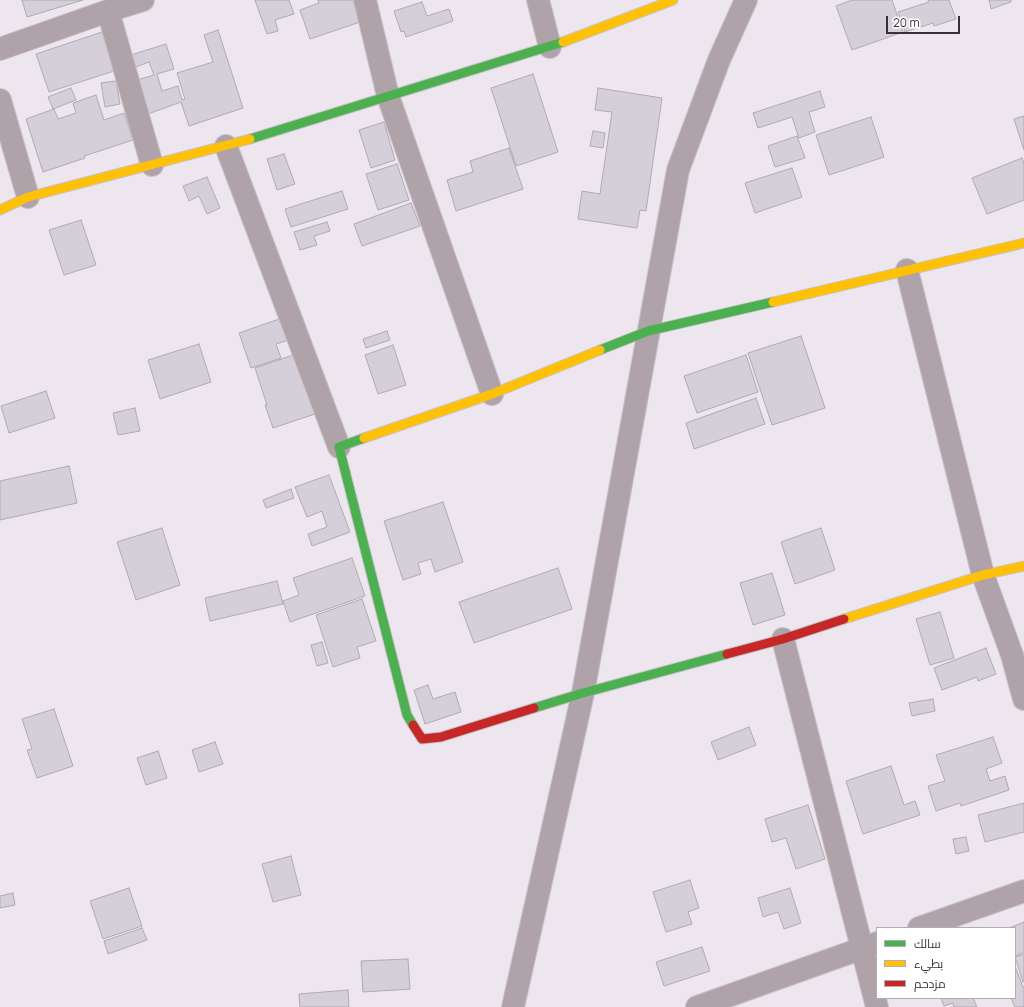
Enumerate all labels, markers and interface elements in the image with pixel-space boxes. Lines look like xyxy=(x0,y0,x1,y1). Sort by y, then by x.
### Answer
scale bar xyxy=(888,8,962,34)
text: 20 m xyxy=(893,14,920,31)
legend xyxy=(876,927,1016,999)
text: سالك xyxy=(914,935,941,952)
text: بطيء xyxy=(914,955,943,972)
text: مزدحم xyxy=(914,975,946,992)

